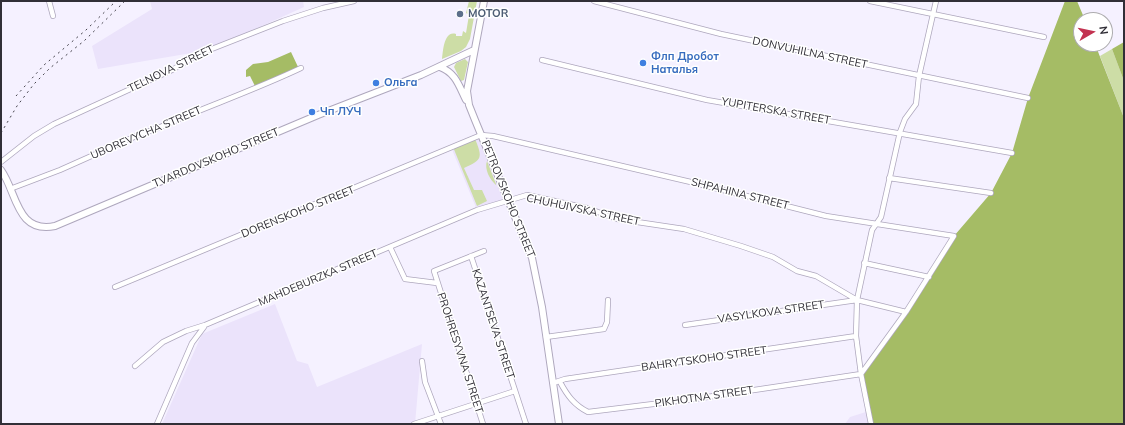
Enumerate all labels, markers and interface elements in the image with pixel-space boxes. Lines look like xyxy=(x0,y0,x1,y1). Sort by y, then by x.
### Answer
place label: MOTOR xyxy=(468,7,508,21)
marker: MOTOR xyxy=(455,9,465,19)
north arrow xyxy=(1073,12,1113,52)
text: N xyxy=(1096,25,1111,35)
street label: DONVUHILNA STREET xyxy=(751,34,869,72)
street label: TELNOVA STREET xyxy=(126,42,216,96)
place label: Флп Дробот Наталья xyxy=(651,50,719,76)
marker: Флп Дробот Наталья xyxy=(638,58,648,68)
place label: Ольга xyxy=(384,76,418,90)
marker: Ольга xyxy=(371,78,381,88)
street label: YUPITERSKA STREET xyxy=(721,95,831,127)
street label: UBOREVYCHA STREET xyxy=(89,104,203,162)
place label: Чп ЛУЧ xyxy=(320,105,361,119)
marker: Чп ЛУЧ xyxy=(307,107,317,117)
street label: TVARDOVSKOHO STREET xyxy=(151,125,281,191)
street label: PETROVSKOHO STREET xyxy=(478,138,538,260)
street label: SHPAHINA STREET xyxy=(690,175,790,213)
street label: DORENSKOHO STREET xyxy=(239,183,357,241)
street label: CHUHUIVSKA STREET xyxy=(525,192,641,228)
street label: MAHDEBURZKA STREET xyxy=(256,247,380,309)
street label: KAZANTSEVA STREET xyxy=(469,267,517,381)
street label: PROHRESYVNA STREET xyxy=(434,291,486,415)
street label: VASYLKOVA STREET xyxy=(717,298,825,326)
street label: BAHRYTSKOHO STREET xyxy=(640,344,768,374)
street label: PIKHOTNA STREET xyxy=(654,384,754,410)

